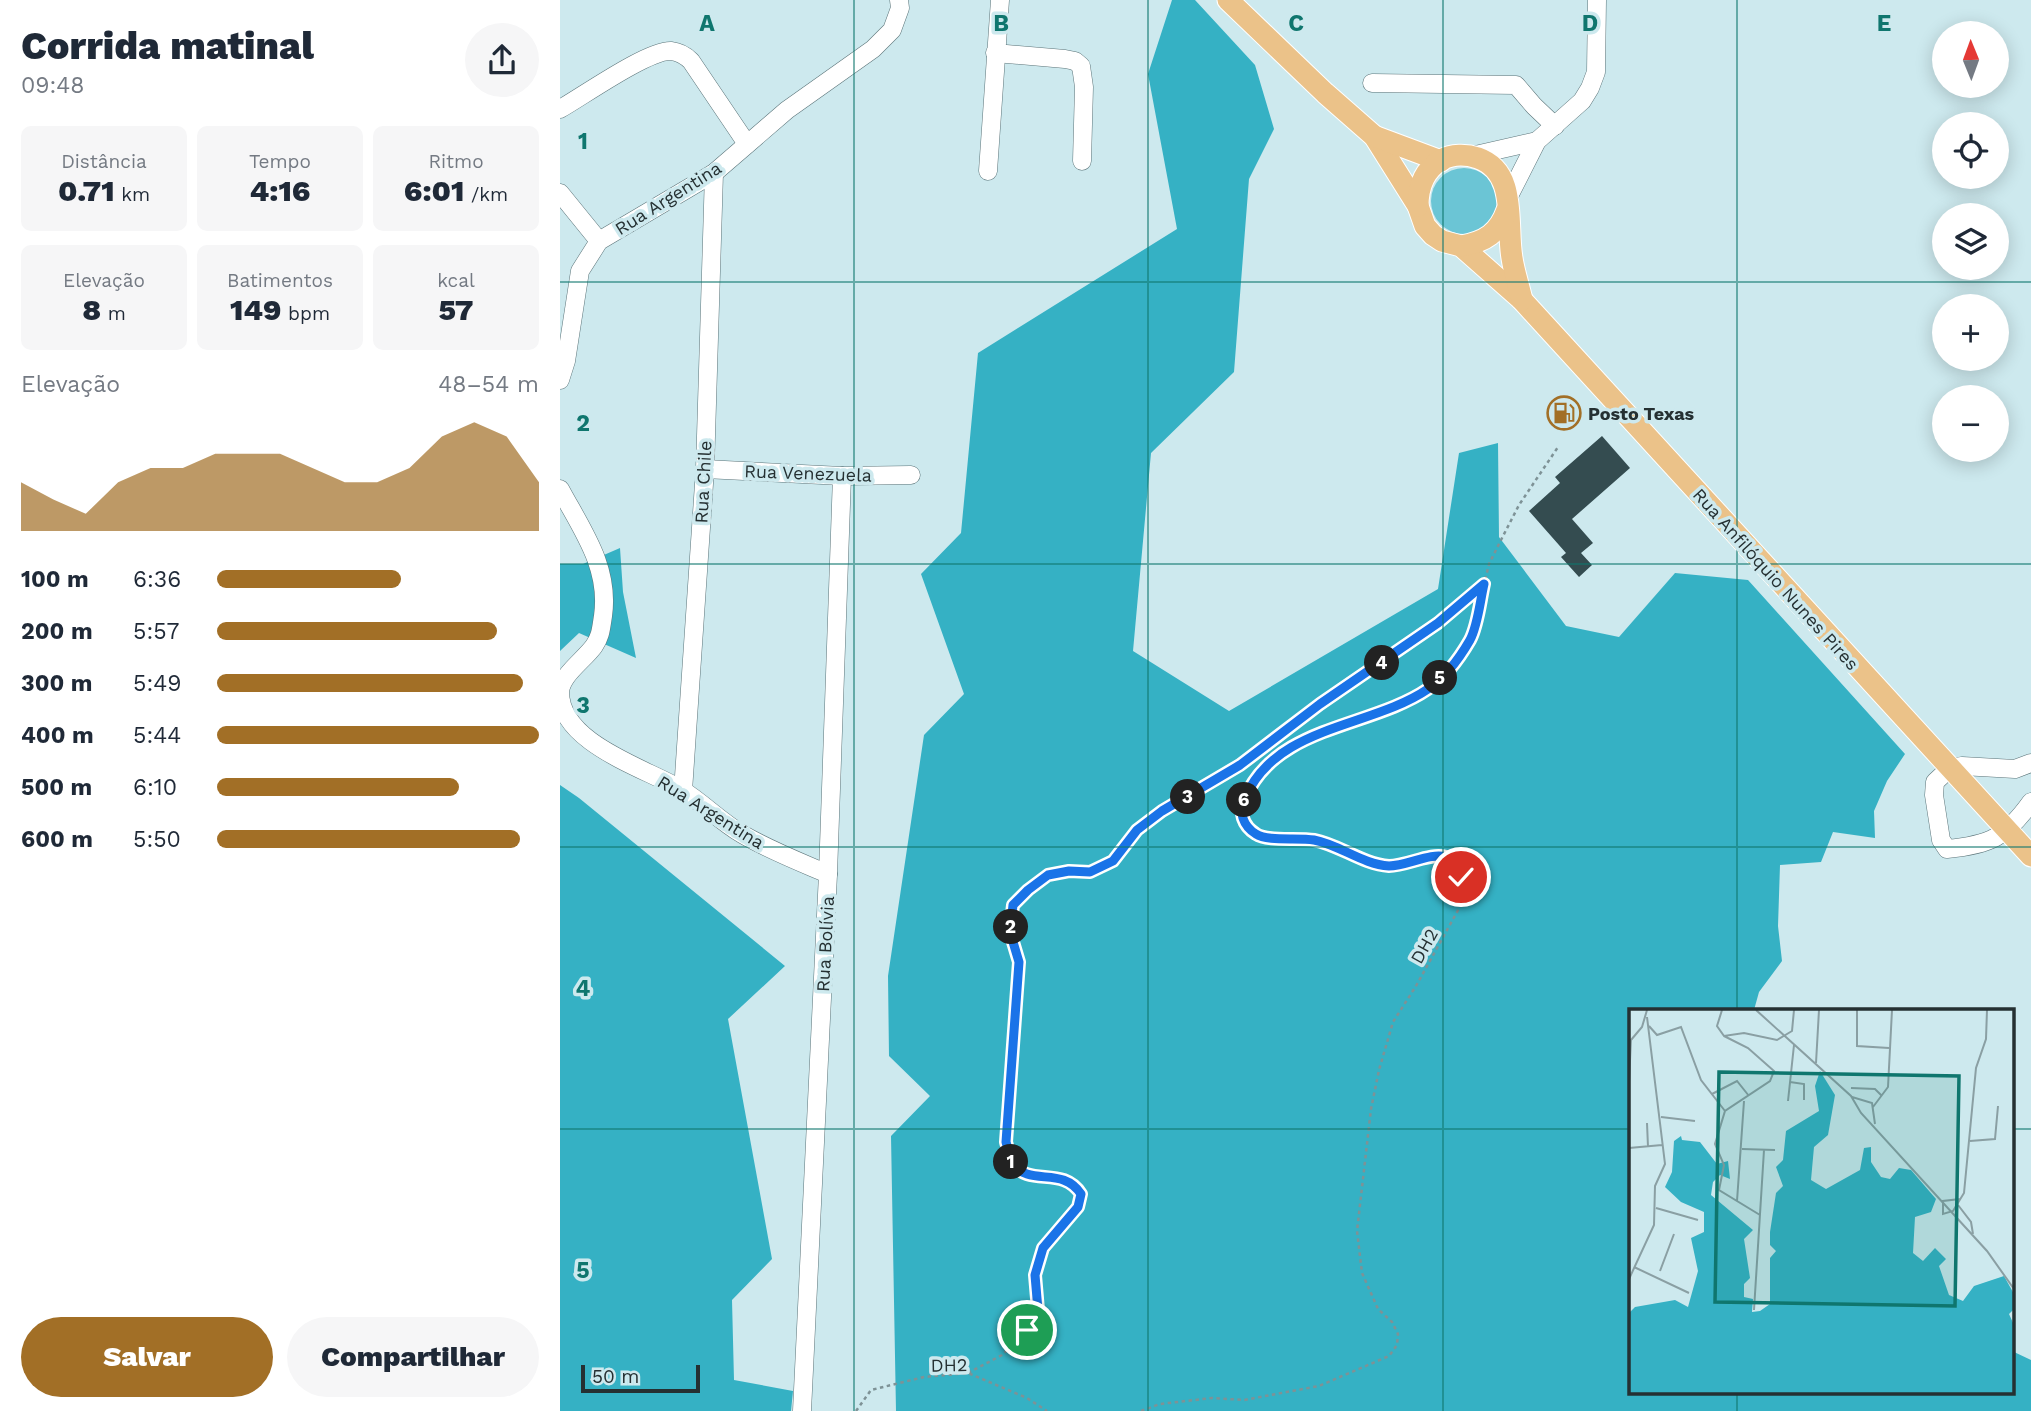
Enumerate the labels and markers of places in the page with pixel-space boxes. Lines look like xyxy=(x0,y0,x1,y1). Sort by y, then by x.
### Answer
fuel station icon: Posto Texas xyxy=(1545,394,1583,432)
place label: Posto Texas xyxy=(1588,403,1695,424)
pin: 4 xyxy=(1364,646,1400,680)
pin: 5 xyxy=(1422,660,1458,696)
pin: 3 xyxy=(1170,780,1206,814)
pin: 6 xyxy=(1226,782,1262,818)
pin xyxy=(1431,847,1491,907)
pin: 2 xyxy=(994,909,1028,944)
pin: 1 xyxy=(994,1144,1028,1180)
pin xyxy=(997,1300,1057,1360)

